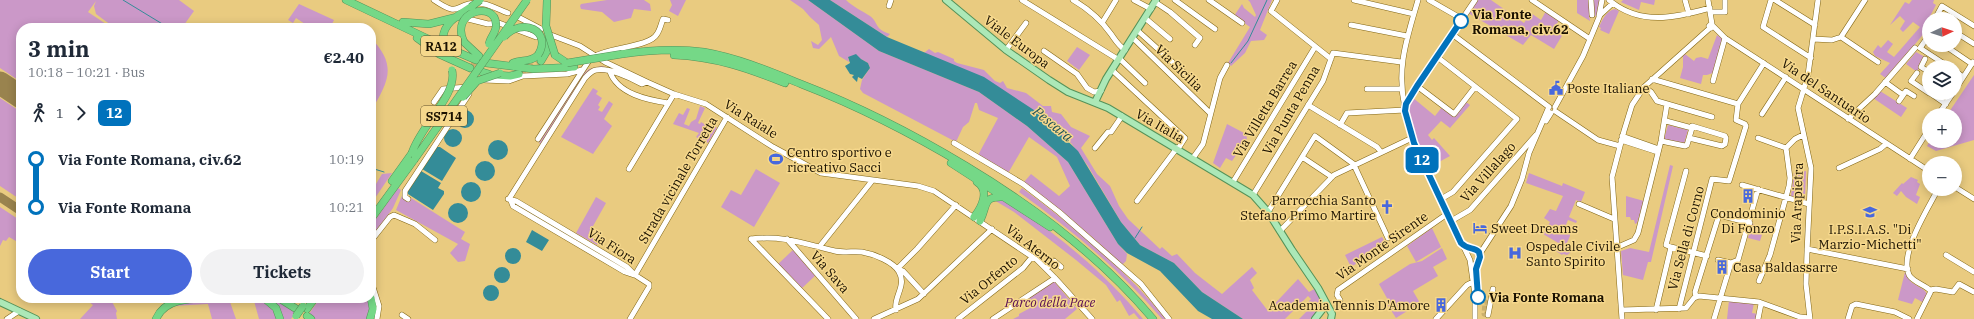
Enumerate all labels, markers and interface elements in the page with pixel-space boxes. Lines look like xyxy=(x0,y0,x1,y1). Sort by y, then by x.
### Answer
place label: Via Fonte Romana, civ.62 xyxy=(1472,6,1569,38)
street label: Viale Europa xyxy=(981,12,1053,72)
north arrow xyxy=(1922,12,1962,52)
map controls xyxy=(1922,12,1962,196)
marker: Via Fonte Romana, civ.62 xyxy=(1453,13,1469,29)
text: 3 min xyxy=(28,34,90,63)
road number: RA12 xyxy=(421,36,461,56)
street label: Via Sicilia xyxy=(1151,41,1207,95)
text: €2.40 xyxy=(323,48,364,67)
street label: Via del Santuario xyxy=(1778,55,1874,127)
street label: Via Villetta Barrea xyxy=(1229,57,1301,161)
button: layers xyxy=(1922,60,1962,100)
street label: Via Punta Penna xyxy=(1259,62,1323,158)
text: 10:18 – 10:21 · Bus xyxy=(28,64,145,81)
public building icon: Poste Italiane xyxy=(1548,80,1564,96)
place label: Poste Italiane xyxy=(1567,80,1650,97)
street label: Via Raiale xyxy=(721,96,781,142)
icon: walk xyxy=(28,102,50,124)
icon: forward xyxy=(70,102,92,124)
water label: Pescara xyxy=(1029,102,1077,146)
text: 12 xyxy=(106,104,123,122)
text: 1 xyxy=(56,105,64,122)
street label: Via Italia xyxy=(1132,105,1188,147)
road number: SS714 xyxy=(421,106,467,126)
button: + xyxy=(1922,108,1962,148)
street label: Strada vicinale Torretta xyxy=(635,113,721,247)
street label: Via Villalago xyxy=(1457,138,1519,206)
place label: Centro sportivo e ricreativo Sacci xyxy=(787,144,892,176)
line badge: 12 xyxy=(1404,147,1440,173)
text: Via Fonte Romana, civ.62 xyxy=(58,150,242,169)
text: 10:19 xyxy=(329,151,364,168)
sports icon: Centro sportivo e ricreativo Sacci xyxy=(768,151,784,167)
text: 12 xyxy=(1414,151,1430,169)
button: − xyxy=(1922,156,1962,196)
street label: Via Arapietra xyxy=(1787,162,1807,244)
street label: Via Sella di Corno xyxy=(1664,184,1708,292)
building icon: Condominio Di Fonzo xyxy=(1740,188,1756,204)
place label: Parrocchia Santo Stefano Primo Martire xyxy=(1240,192,1376,224)
text: Via Fonte Romana xyxy=(58,198,191,217)
text: 10:21 xyxy=(329,199,364,216)
church icon: Parrocchia Santo Stefano Primo Martire xyxy=(1379,199,1395,215)
school or university icon: I.P.S.I.A.S. "Di Marzio-Michetti" xyxy=(1862,204,1878,220)
place label: Condominio Di Fonzo xyxy=(1710,205,1786,237)
street label: Via Monte Sirente xyxy=(1333,208,1431,284)
hotel icon: Sweet Dreams xyxy=(1472,220,1488,236)
place label: Sweet Dreams xyxy=(1491,220,1578,237)
street label: Via Aterno xyxy=(1002,221,1064,273)
place label: I.P.S.I.A.S. "Di Marzio-Michetti" xyxy=(1818,221,1922,253)
street label: Via Fiora xyxy=(584,224,640,268)
place label: Ospedale Civile Santo Spirito xyxy=(1526,238,1620,270)
hospital icon: Ospedale Civile Santo Spirito xyxy=(1507,245,1523,261)
street label: Via Sava xyxy=(807,247,853,297)
button: Start xyxy=(28,249,192,295)
button: Tickets xyxy=(200,249,364,295)
street label: Via Orfento xyxy=(957,252,1021,308)
building icon: Casa Baldassarre xyxy=(1714,259,1730,275)
place label: Casa Baldassarre xyxy=(1733,259,1838,276)
marker: Via Fonte Romana xyxy=(1470,289,1486,305)
place label: Via Fonte Romana xyxy=(1489,289,1605,306)
park label: Parco della Pace xyxy=(1004,294,1095,311)
place label: Academia Tennis D'Amore xyxy=(1269,297,1430,314)
building icon: Academia Tennis D'Amore xyxy=(1433,297,1449,313)

